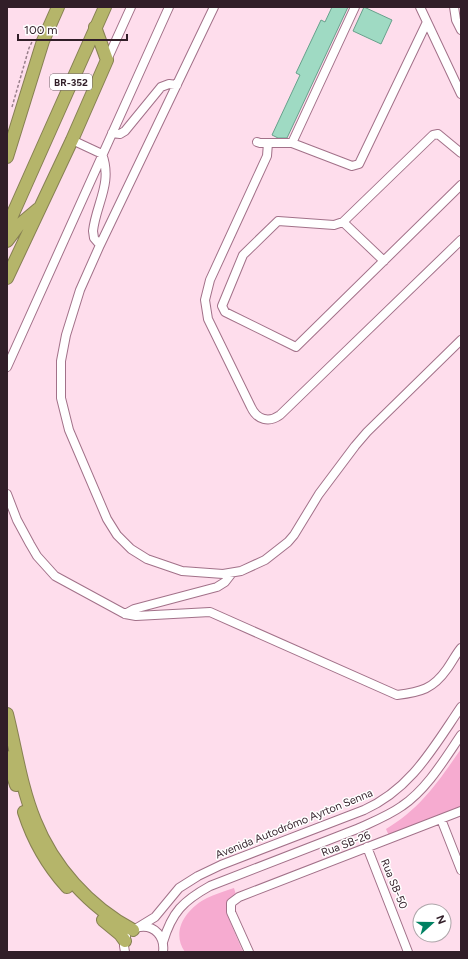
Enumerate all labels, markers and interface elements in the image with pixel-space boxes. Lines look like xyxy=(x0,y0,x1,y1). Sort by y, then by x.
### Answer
scale bar xyxy=(18,16,127,42)
text: 100 m xyxy=(24,23,58,37)
road number: BR-352 xyxy=(50,74,92,90)
street label: Avenida Autodrómo Ayrton Senna xyxy=(214,786,374,862)
street label: Rua SB-26 xyxy=(319,829,373,859)
street label: Rua SB-50 xyxy=(378,857,410,911)
north arrow xyxy=(412,903,452,943)
text: N xyxy=(433,913,448,926)

